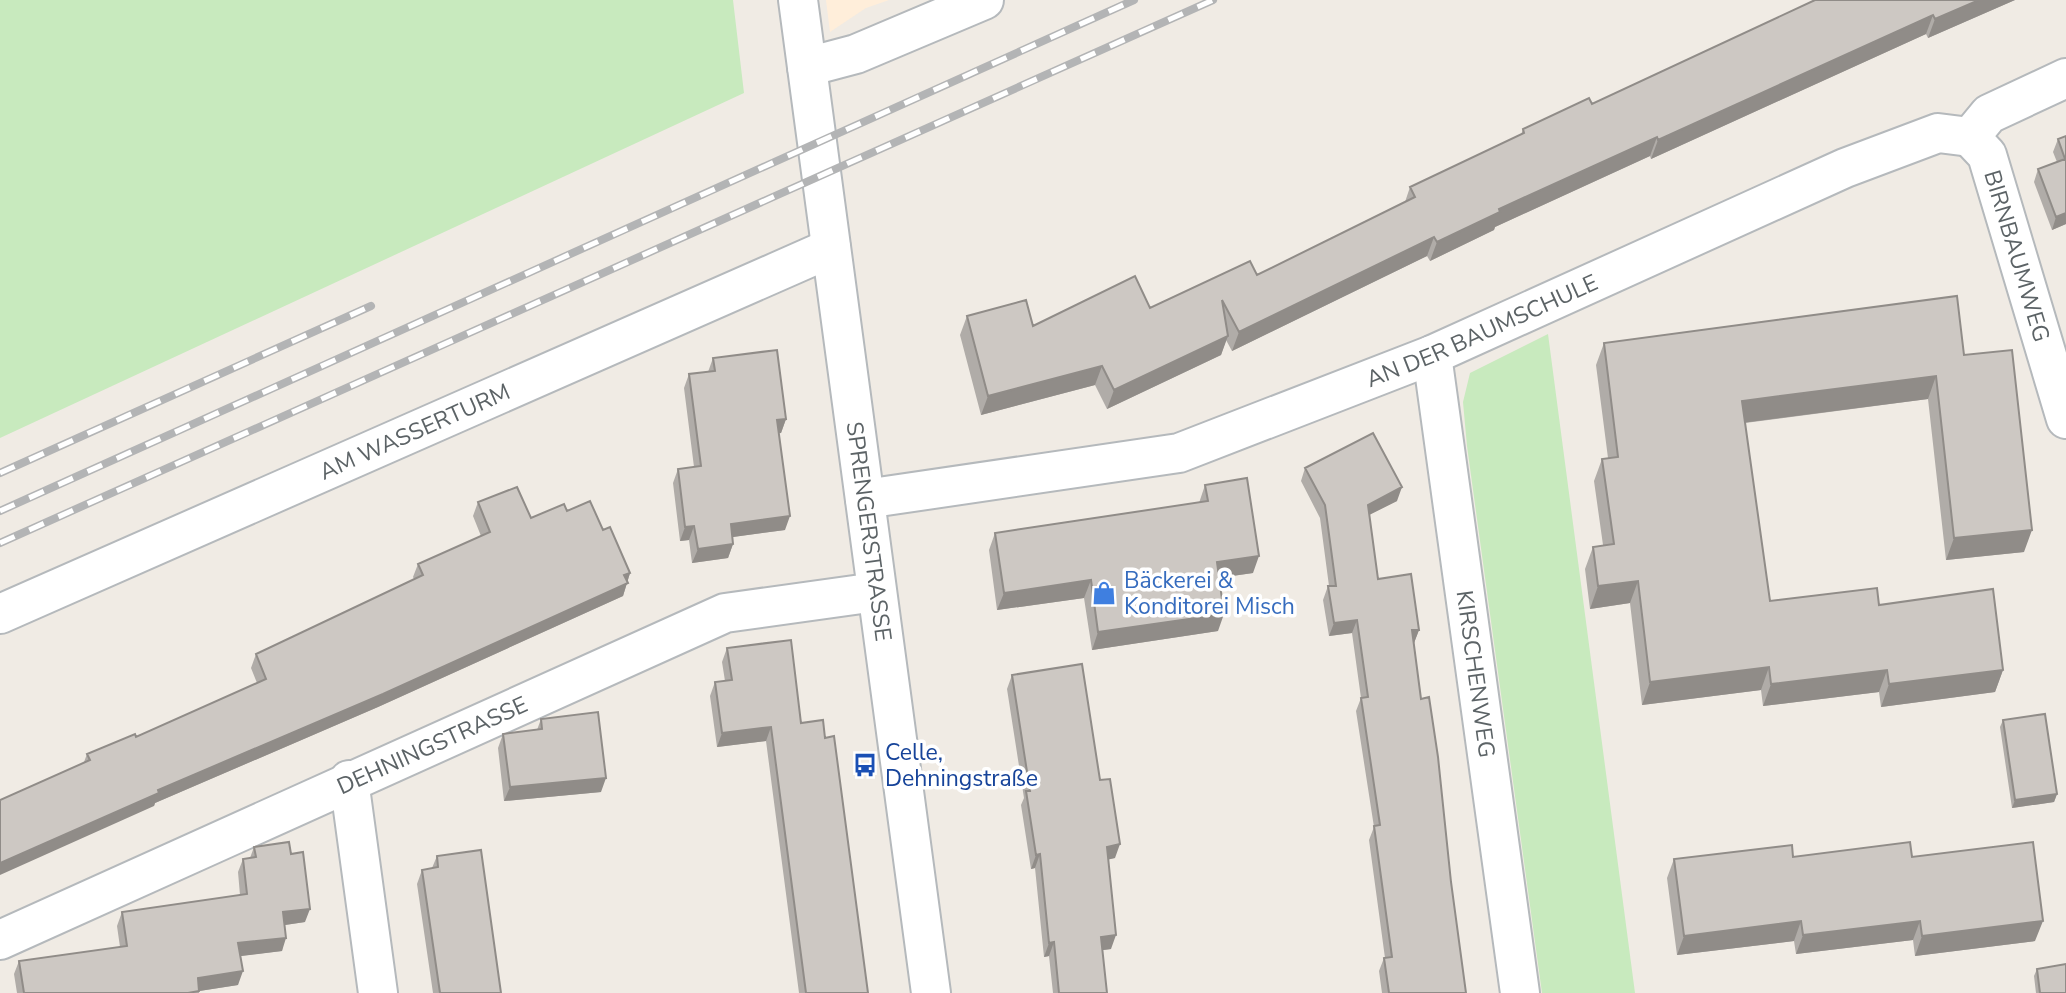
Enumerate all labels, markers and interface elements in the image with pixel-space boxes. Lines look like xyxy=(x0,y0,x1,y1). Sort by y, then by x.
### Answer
street label: BIRNBAUMWEG xyxy=(1976,166,2057,346)
street label: AN DER BAUMSCHULE xyxy=(1362,267,1603,395)
street label: AM WASSERTURM xyxy=(315,376,515,487)
street label: SPRENGERSTRASSE xyxy=(839,420,899,643)
place label: Bäckerei & Konditorei Misch xyxy=(1124,565,1295,622)
shop icon: Bäckerei & Konditorei Misch xyxy=(1090,579,1118,607)
street label: KIRSCHENWEG xyxy=(1449,588,1502,760)
street label: DEHNINGSTRASSE xyxy=(332,689,532,802)
place label: Celle, Dehningstraße xyxy=(885,737,1038,794)
bus stop icon: Celle, Dehningstraße xyxy=(851,751,879,779)

